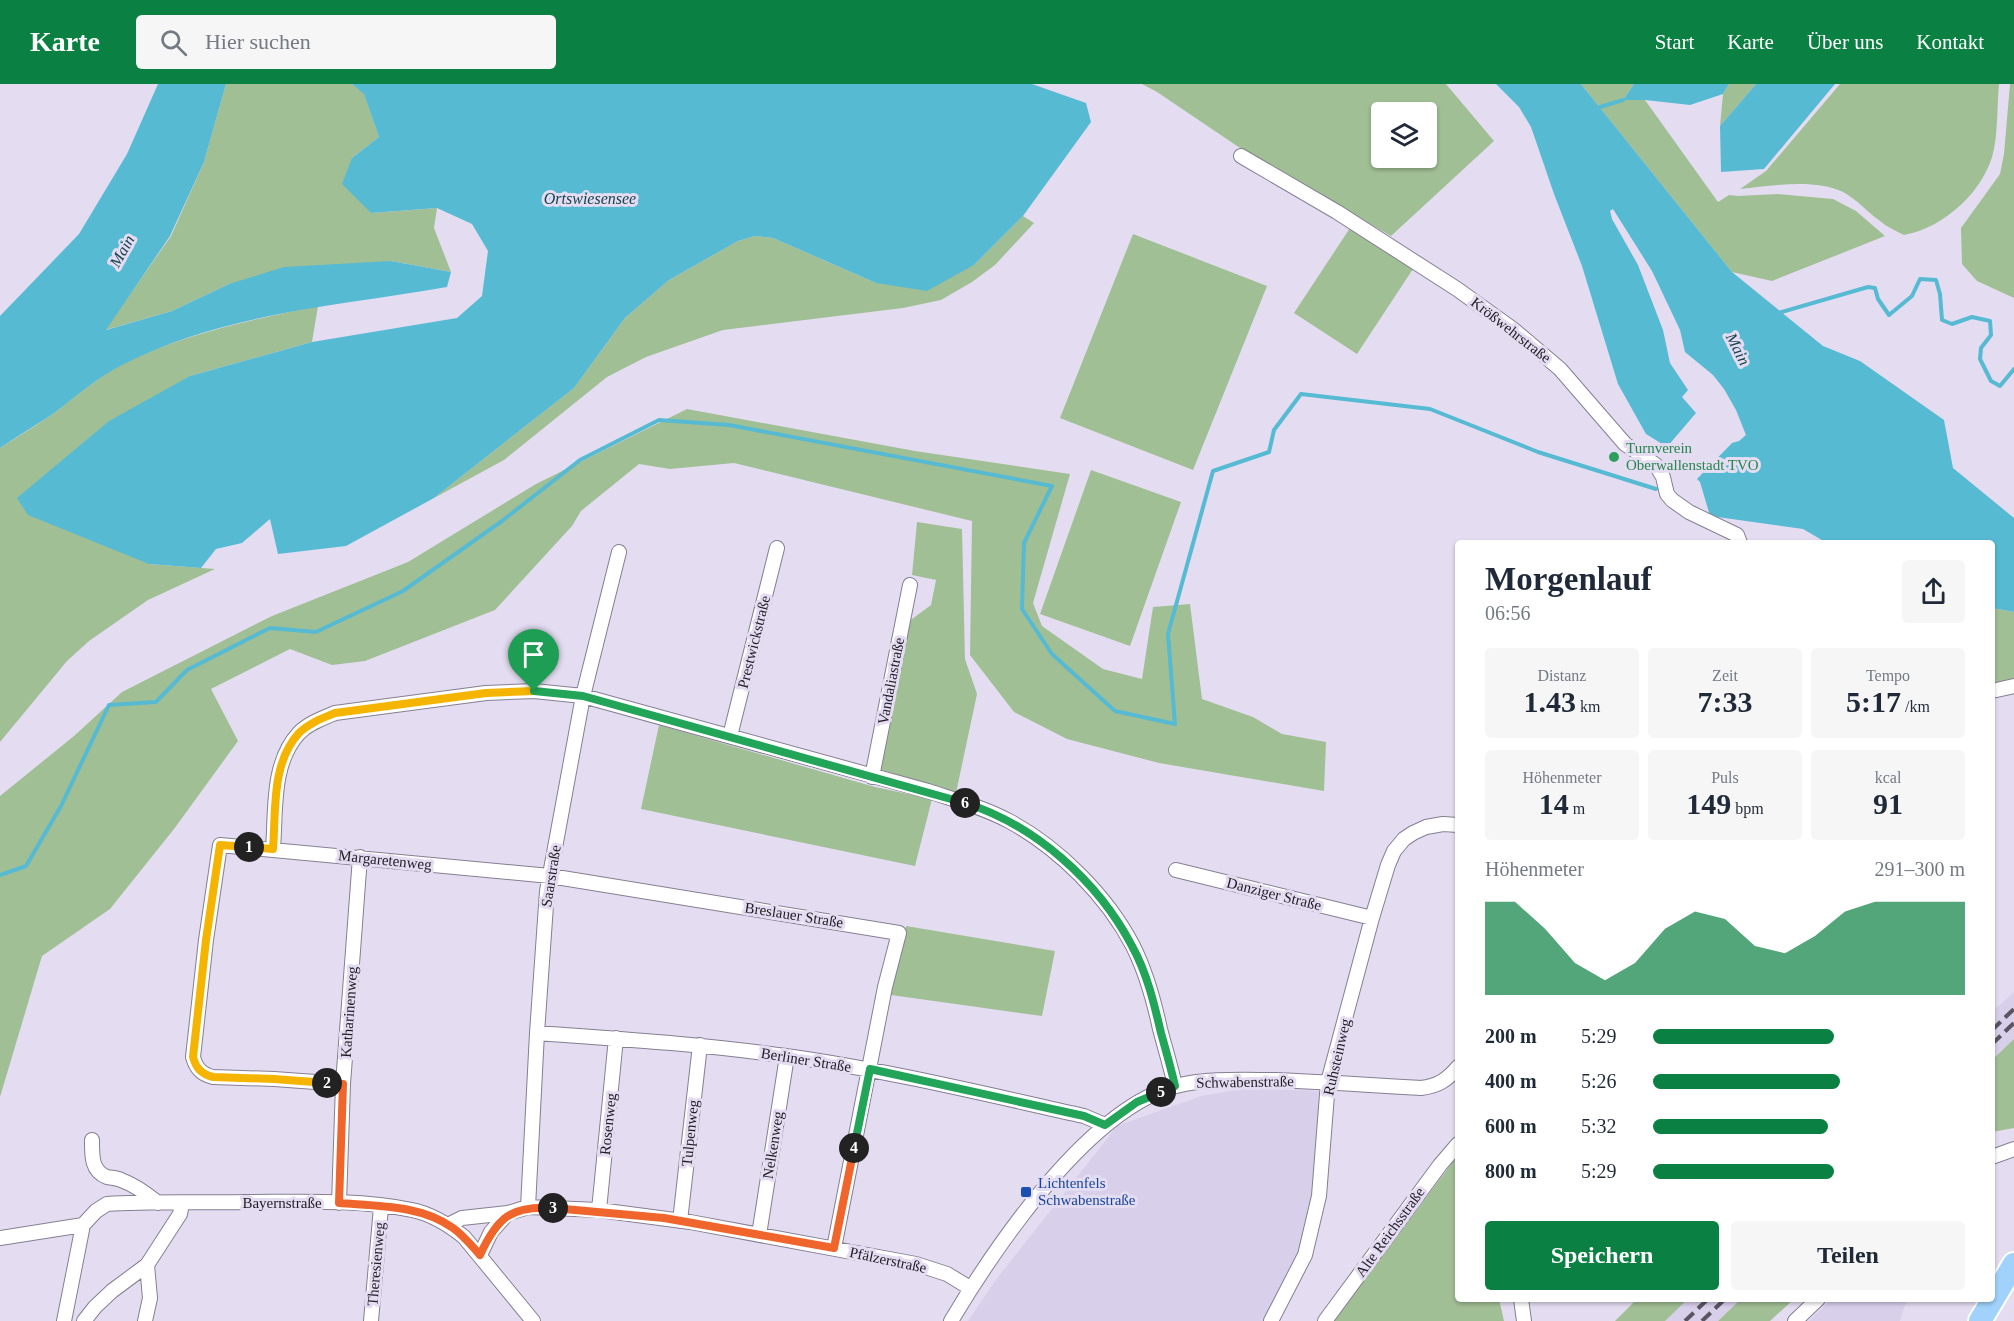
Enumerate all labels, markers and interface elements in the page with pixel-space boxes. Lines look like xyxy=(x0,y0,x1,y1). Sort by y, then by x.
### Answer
search box xyxy=(136,15,556,69)
text: Karte xyxy=(30,26,100,57)
icon: search xyxy=(157,26,190,59)
text: Hier suchen xyxy=(205,29,311,54)
text: Start xyxy=(1655,30,1694,54)
text: Karte xyxy=(1727,30,1774,54)
text: Über uns xyxy=(1807,30,1883,54)
text: Kontakt xyxy=(1916,30,1984,54)
map controls xyxy=(1371,102,1437,168)
button: layers xyxy=(1371,102,1437,168)
water label: Ortswiesensee xyxy=(544,190,636,207)
water label: Main xyxy=(106,232,138,271)
street label: Krößwehrstraße xyxy=(1468,294,1554,366)
water label: Main xyxy=(1722,329,1753,368)
place label: Turnverein Oberwallenstadt TVO xyxy=(1626,440,1759,473)
marker: Turnverein Oberwallenstadt TVO xyxy=(1607,450,1621,464)
button: share xyxy=(1902,560,1965,623)
text: Morgenlauf xyxy=(1485,561,1652,597)
street label: Prestwickstraße xyxy=(735,594,773,690)
text: 06:56 xyxy=(1485,602,1531,624)
pin xyxy=(508,629,559,691)
street label: Vandaliastraße xyxy=(875,636,907,726)
icon: arrive xyxy=(517,638,550,671)
text: Distanz xyxy=(1538,667,1586,684)
text: Zeit xyxy=(1712,667,1738,684)
text: Tempo xyxy=(1866,667,1910,684)
text: 1.43 xyxy=(1524,685,1576,718)
text: 7:33 xyxy=(1698,685,1753,718)
text: 5:17 xyxy=(1846,685,1901,718)
text: km xyxy=(1576,698,1600,715)
text: /km xyxy=(1901,698,1930,715)
text: Höhenmeter xyxy=(1522,769,1602,786)
text: Puls xyxy=(1711,769,1739,786)
text: kcal xyxy=(1875,769,1901,786)
text: 14 xyxy=(1539,787,1569,820)
text: 149 xyxy=(1686,787,1731,820)
text: 91 xyxy=(1873,787,1903,820)
pin: 6 xyxy=(950,788,980,818)
text: 6 xyxy=(961,794,969,811)
text: m xyxy=(1569,800,1585,817)
text: bpm xyxy=(1731,800,1764,817)
pin: 1 xyxy=(234,832,264,862)
text: 1 xyxy=(245,838,253,855)
street label: Saarstraße xyxy=(538,844,564,908)
street label: Margaretenweg xyxy=(337,847,433,873)
text: Höhenmeter xyxy=(1485,858,1584,880)
text: 291–300 m xyxy=(1874,858,1965,880)
street label: Danziger Straße xyxy=(1225,874,1323,914)
street label: Breslauer Straße xyxy=(744,899,845,931)
street label: Katharinenweg xyxy=(338,965,360,1058)
street label: Ruhsteinweg xyxy=(1320,1017,1354,1097)
text: 200 m xyxy=(1485,1025,1537,1047)
text: 5:29 xyxy=(1581,1025,1617,1047)
street label: Berliner Straße xyxy=(760,1045,853,1075)
pin: 2 xyxy=(312,1068,342,1098)
text: 400 m xyxy=(1485,1070,1537,1092)
text: 5:26 xyxy=(1581,1070,1617,1092)
street label: Schwabenstraße xyxy=(1196,1073,1294,1091)
text: 2 xyxy=(323,1074,331,1091)
pin: 5 xyxy=(1146,1077,1176,1107)
text: 5 xyxy=(1157,1083,1165,1100)
street label: Rosenweg xyxy=(597,1092,619,1156)
street label: Tulpenweg xyxy=(679,1098,702,1167)
street label: Nelkenweg xyxy=(760,1110,786,1180)
text: 600 m xyxy=(1485,1115,1537,1137)
text: 5:32 xyxy=(1581,1115,1617,1137)
pin: 4 xyxy=(839,1133,869,1163)
text: 4 xyxy=(850,1139,858,1156)
text: 800 m xyxy=(1485,1160,1537,1182)
text: 5:29 xyxy=(1581,1160,1617,1182)
place label: Lichtenfels Schwabenstraße xyxy=(1038,1175,1136,1208)
street label: Alte Reichsstraße xyxy=(1352,1184,1428,1280)
marker: Lichtenfels Schwabenstraße xyxy=(1019,1185,1033,1199)
pin: 3 xyxy=(538,1193,568,1223)
street label: Bayernstraße xyxy=(242,1195,322,1211)
text: 3 xyxy=(549,1199,557,1216)
street label: Theresienweg xyxy=(364,1221,388,1307)
button: Speichern xyxy=(1485,1221,1719,1290)
button: Teilen xyxy=(1731,1221,1965,1290)
street label: Pfälzerstraße xyxy=(848,1244,928,1276)

